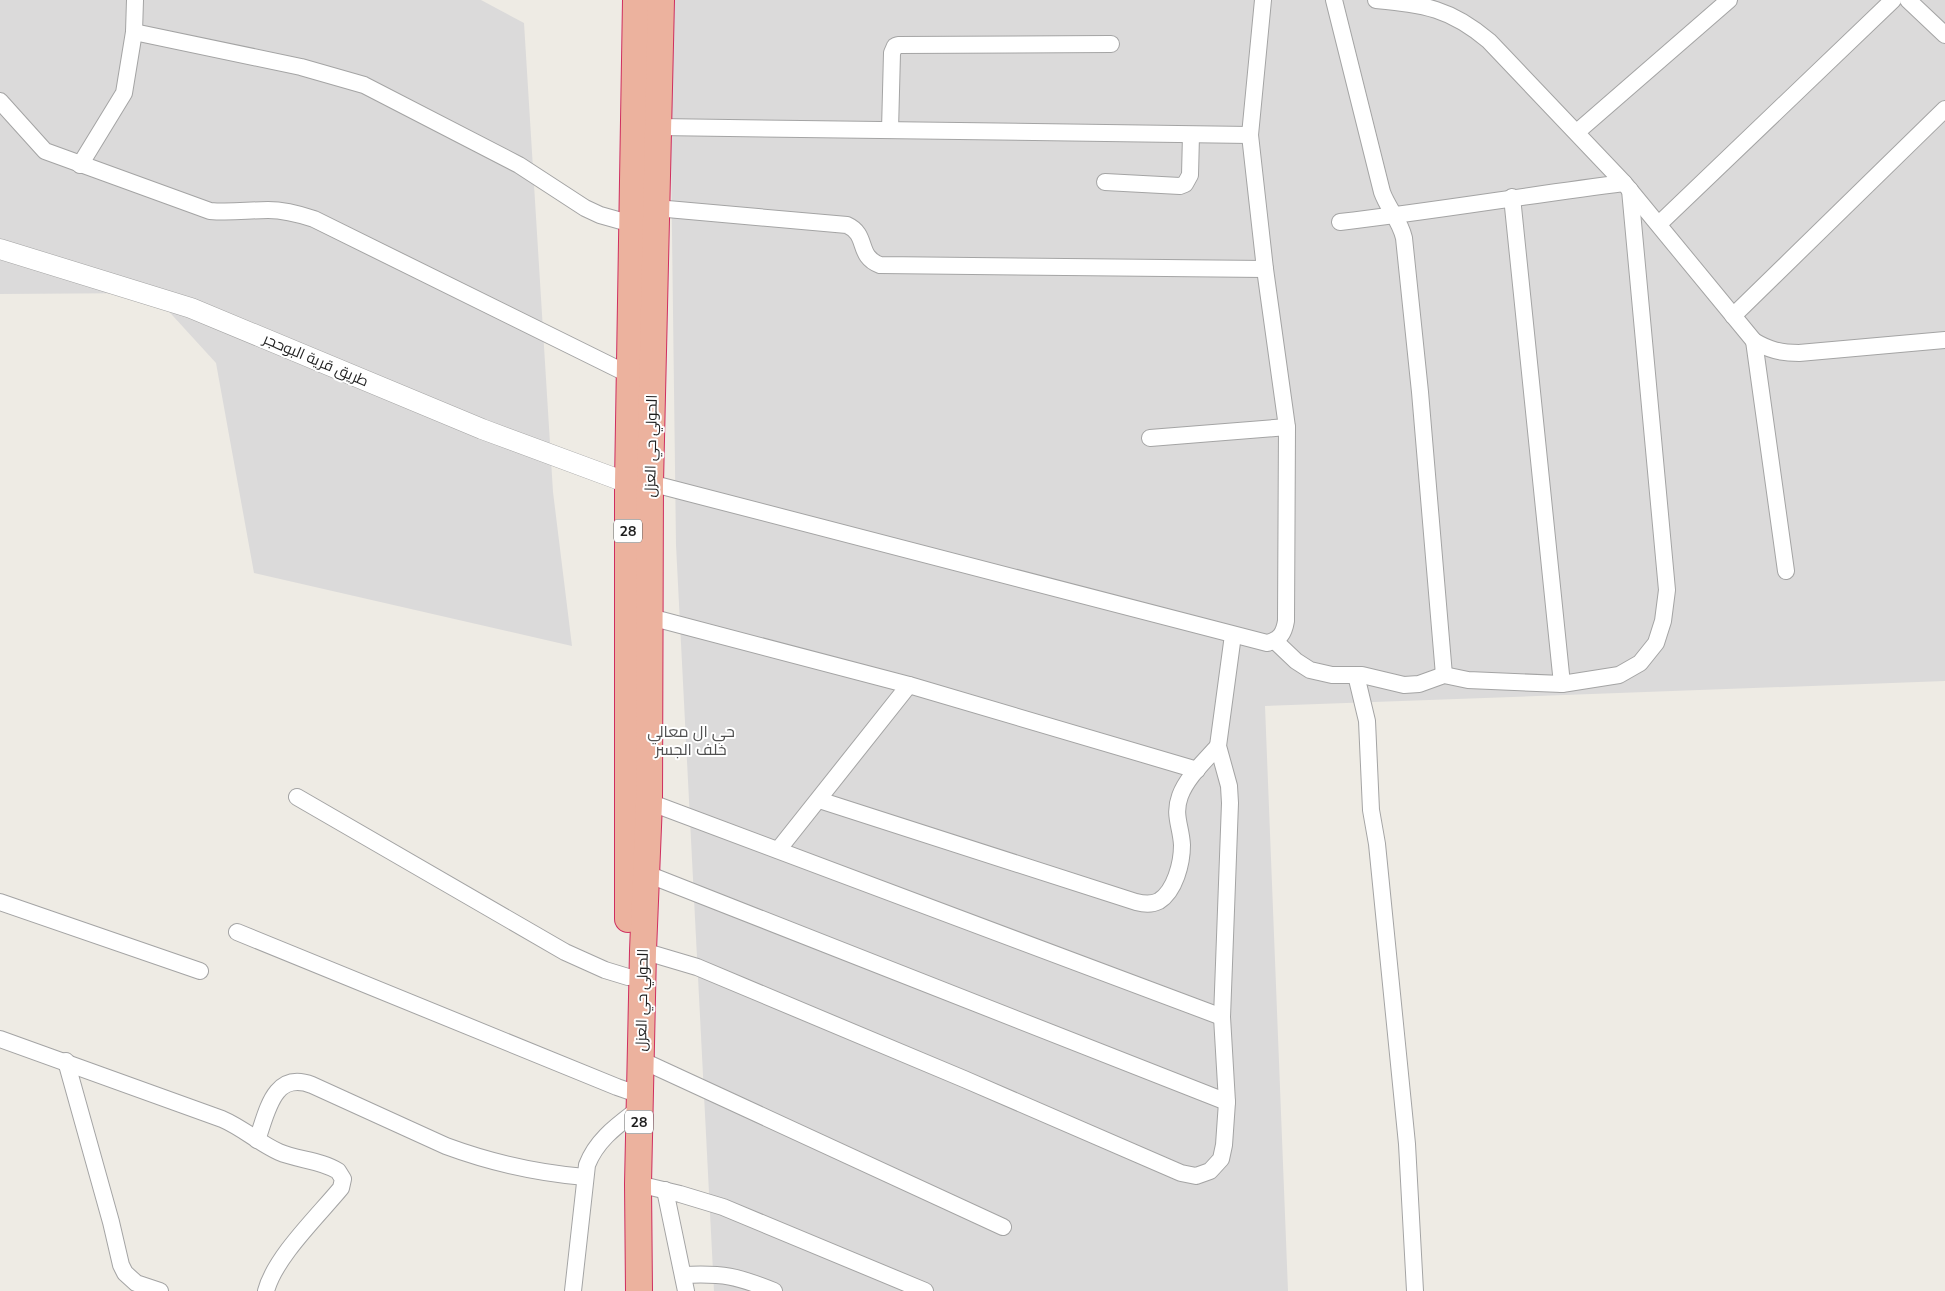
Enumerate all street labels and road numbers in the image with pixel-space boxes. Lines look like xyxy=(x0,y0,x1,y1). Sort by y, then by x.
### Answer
street label: طريق قرية البوحجر xyxy=(259,328,372,391)
street label: الحولي حي العزل xyxy=(640,394,664,498)
road number: 28 xyxy=(614,520,642,542)
street label: الحولي حي العزل xyxy=(631,948,655,1052)
road number: 28 xyxy=(625,1110,653,1134)

